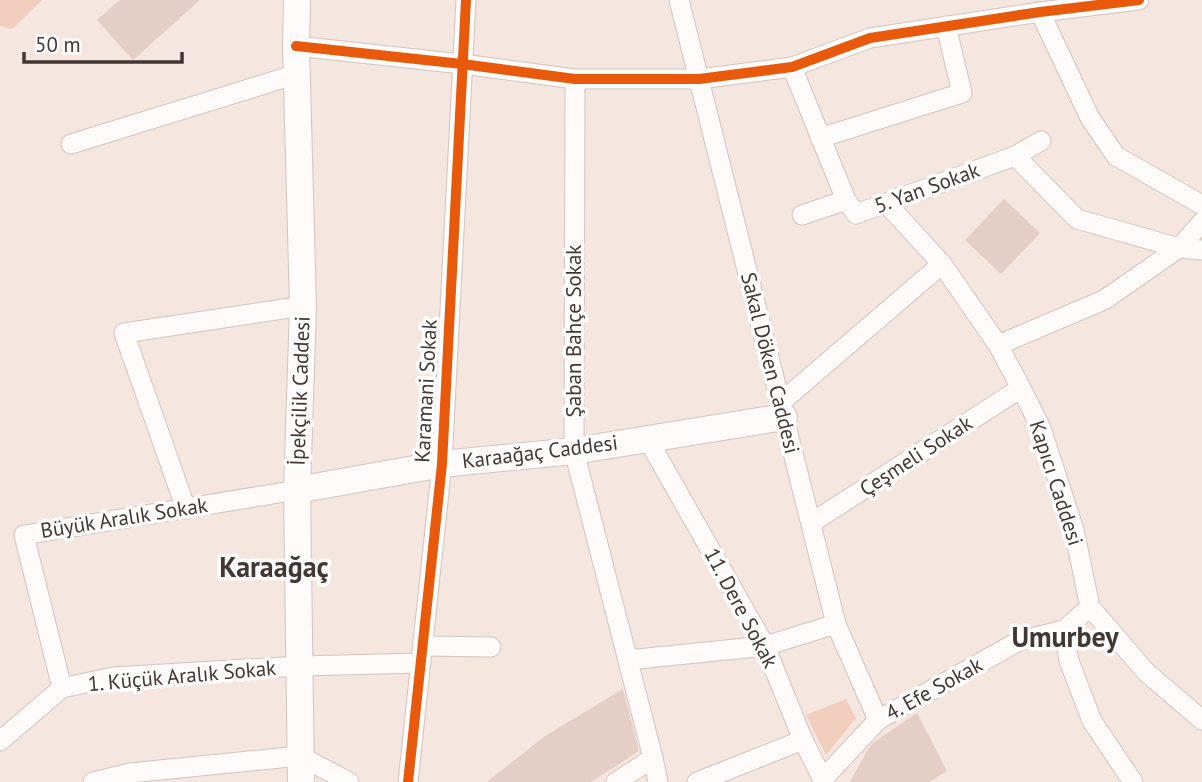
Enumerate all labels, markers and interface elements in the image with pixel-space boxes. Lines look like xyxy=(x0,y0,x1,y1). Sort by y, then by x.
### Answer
scale bar xyxy=(24,21,182,65)
text: 50 m xyxy=(35,31,81,58)
street label: 5. Yan Sokak xyxy=(871,156,983,219)
street label: Şaban Bahçe Sokak xyxy=(560,245,587,417)
street label: Sakal Döken Caddesi xyxy=(735,269,806,456)
street label: İpekçilik Caddesi xyxy=(283,316,316,466)
street label: Karamani Sokak xyxy=(408,319,443,463)
street label: Çeşmeli Sokak xyxy=(854,409,977,502)
street label: Kapıcı Caddesi xyxy=(1024,417,1089,549)
street label: Karaağaç Caddesi xyxy=(461,429,619,474)
street label: Büyük Aralık Sokak xyxy=(39,491,209,544)
street label: 11. Dere Sokak xyxy=(699,543,784,672)
district label: Karaağaç xyxy=(219,548,329,585)
district label: Umurbey xyxy=(1011,618,1119,655)
street label: 4. Efe Sokak xyxy=(880,651,987,726)
street label: 1. Küçük Aralık Sokak xyxy=(87,654,277,697)

